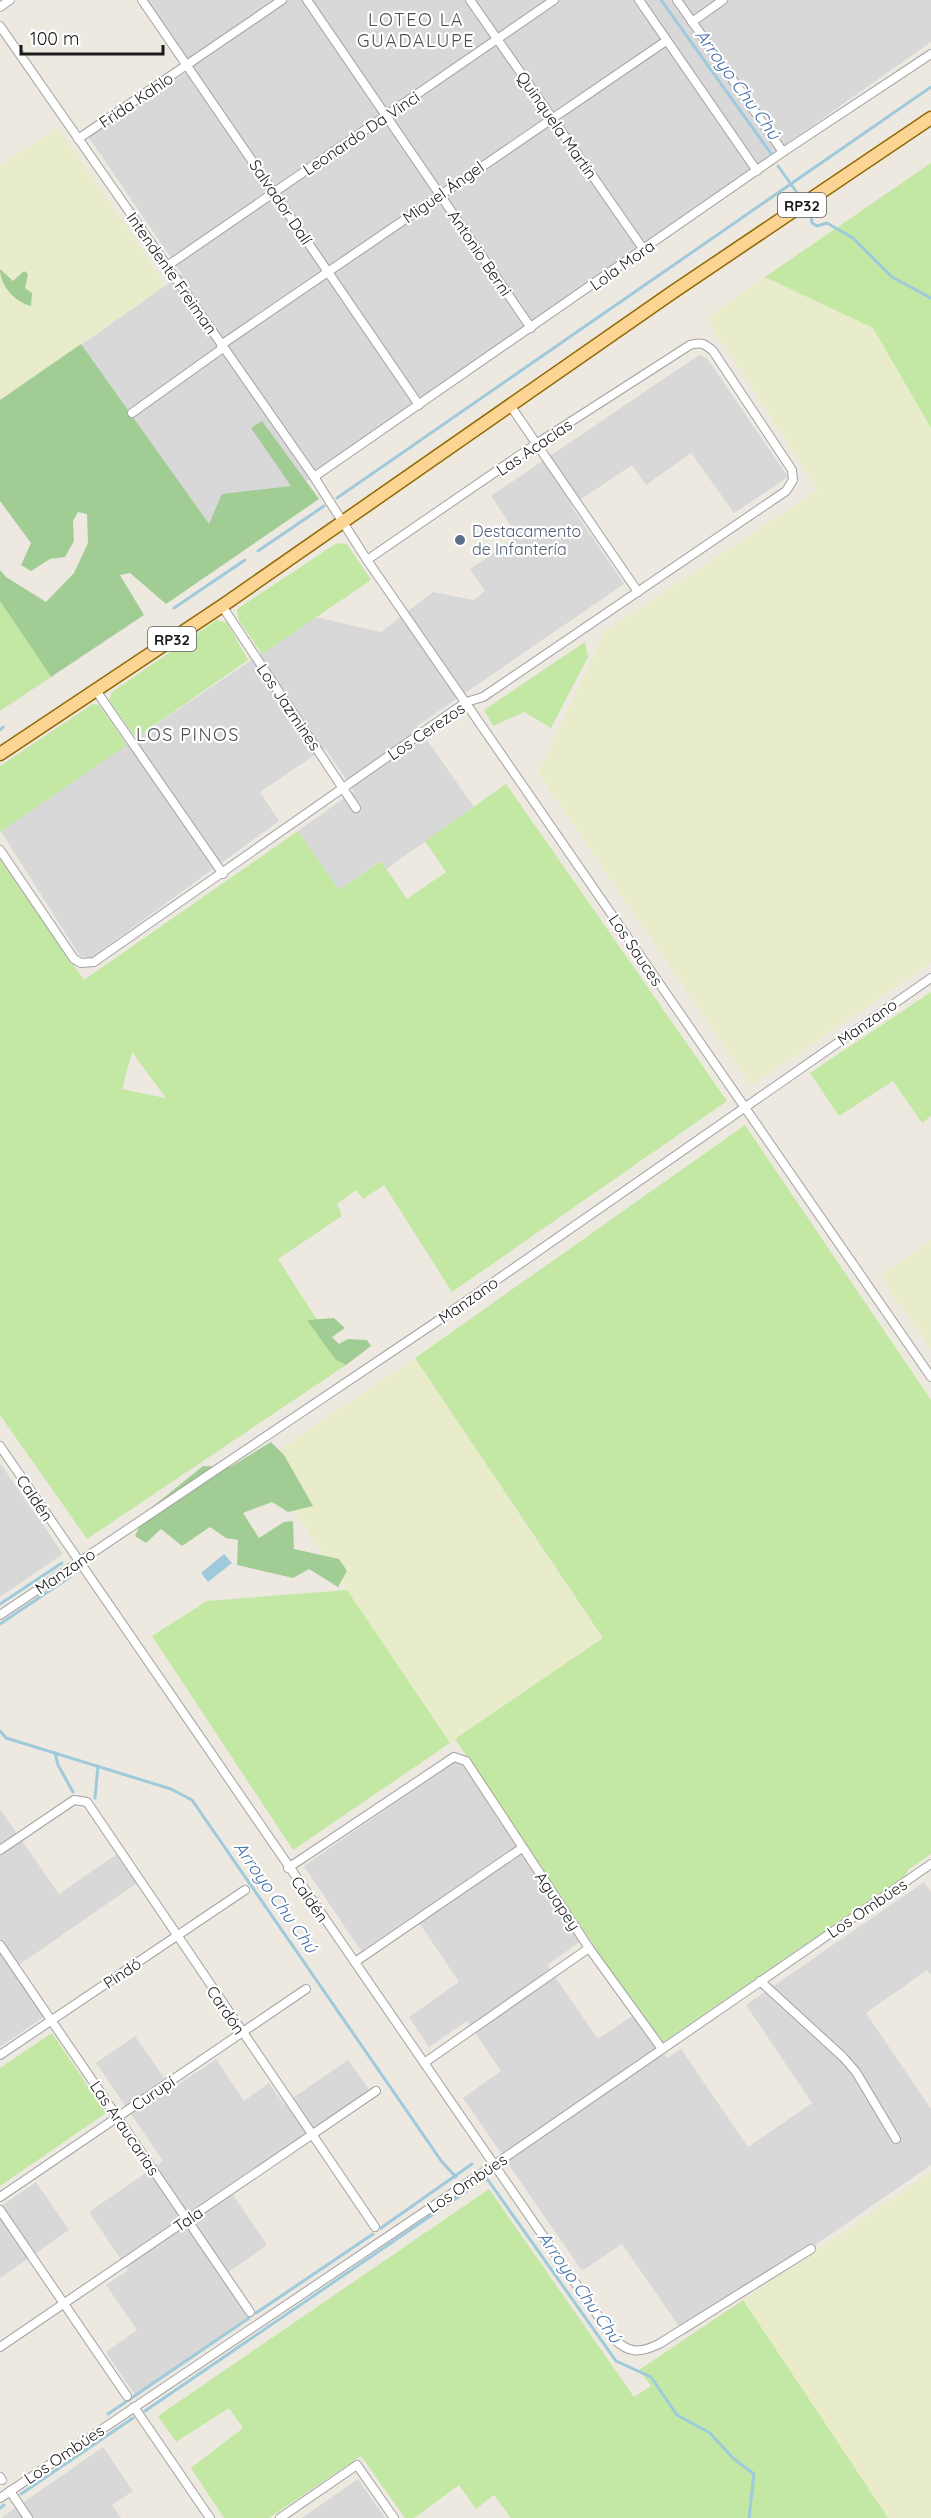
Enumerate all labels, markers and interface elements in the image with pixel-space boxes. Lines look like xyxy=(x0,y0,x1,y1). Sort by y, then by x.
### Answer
district label: LOTEO LA GUADALUPE xyxy=(357,8,475,52)
scale bar xyxy=(21,18,164,56)
water label: Arroyo Chu Chú xyxy=(690,24,787,145)
text: 100 m xyxy=(30,27,79,50)
street label: Quinquela Martín xyxy=(512,67,602,183)
street label: Frida Kahlo xyxy=(95,68,177,132)
street label: Leonardo Da Vinci xyxy=(299,87,423,179)
street label: Salvador Dalí xyxy=(245,156,317,249)
street label: Miguel Ángel xyxy=(398,157,488,227)
road number: RP32 xyxy=(778,193,826,217)
street label: Antonio Berni xyxy=(444,206,516,300)
street label: Intendente Freiman xyxy=(122,208,222,338)
street label: Lola Mora xyxy=(586,235,658,295)
street label: Las Acacias xyxy=(492,414,576,480)
place label: Destacamento de Infantería xyxy=(472,521,581,559)
marker: Destacamento de Infantería xyxy=(453,533,467,547)
road number: RP32 xyxy=(148,627,196,651)
street label: Los Jazmines xyxy=(253,660,325,754)
street label: Los Cerezos xyxy=(383,698,469,764)
district label: LOS PINOS xyxy=(136,723,240,746)
street label: Los Sauces xyxy=(605,910,667,990)
street label: Manzano xyxy=(833,994,901,1050)
street label: Manzano xyxy=(434,1272,502,1328)
street label: Caldén xyxy=(12,1471,58,1525)
street label: Manzano xyxy=(31,1544,99,1598)
water label: Arroyo Chu Chú xyxy=(229,1837,324,1959)
street label: Aguapey xyxy=(531,1868,585,1934)
street label: Caldén xyxy=(287,1872,333,1926)
street label: Los Ombúes xyxy=(823,1874,911,1942)
street label: Pindó xyxy=(99,1953,145,1993)
street label: Cardón xyxy=(202,1982,250,2038)
street label: Curupí xyxy=(128,2071,179,2115)
street label: Las Araucarias xyxy=(86,2077,164,2179)
street label: Los Ombúes xyxy=(423,2149,511,2217)
street label: Tala xyxy=(169,2202,207,2236)
water label: Arroyo Chu Chú xyxy=(533,2227,628,2349)
street label: Los Ombúes xyxy=(20,2420,108,2488)

